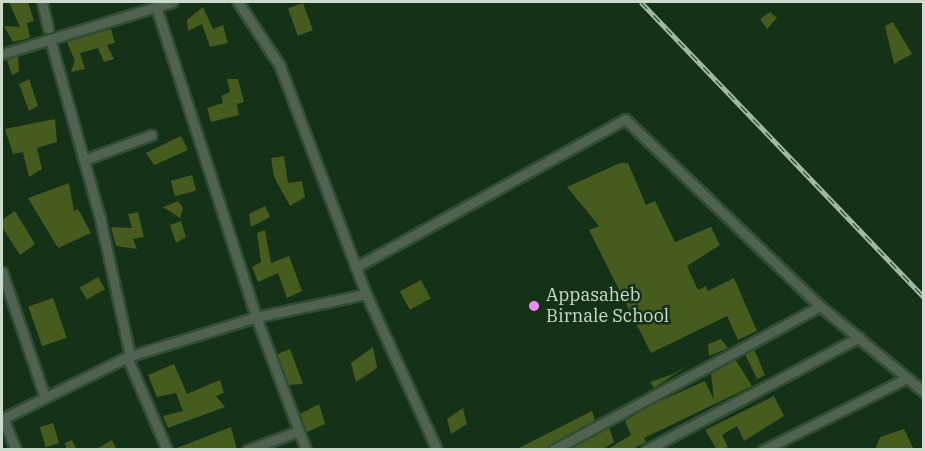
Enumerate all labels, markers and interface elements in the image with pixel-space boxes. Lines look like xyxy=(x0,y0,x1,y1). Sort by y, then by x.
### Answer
place label: Appasaheb Birnale School xyxy=(546,285,669,328)
marker: Appasaheb Birnale School xyxy=(527,299,541,313)

